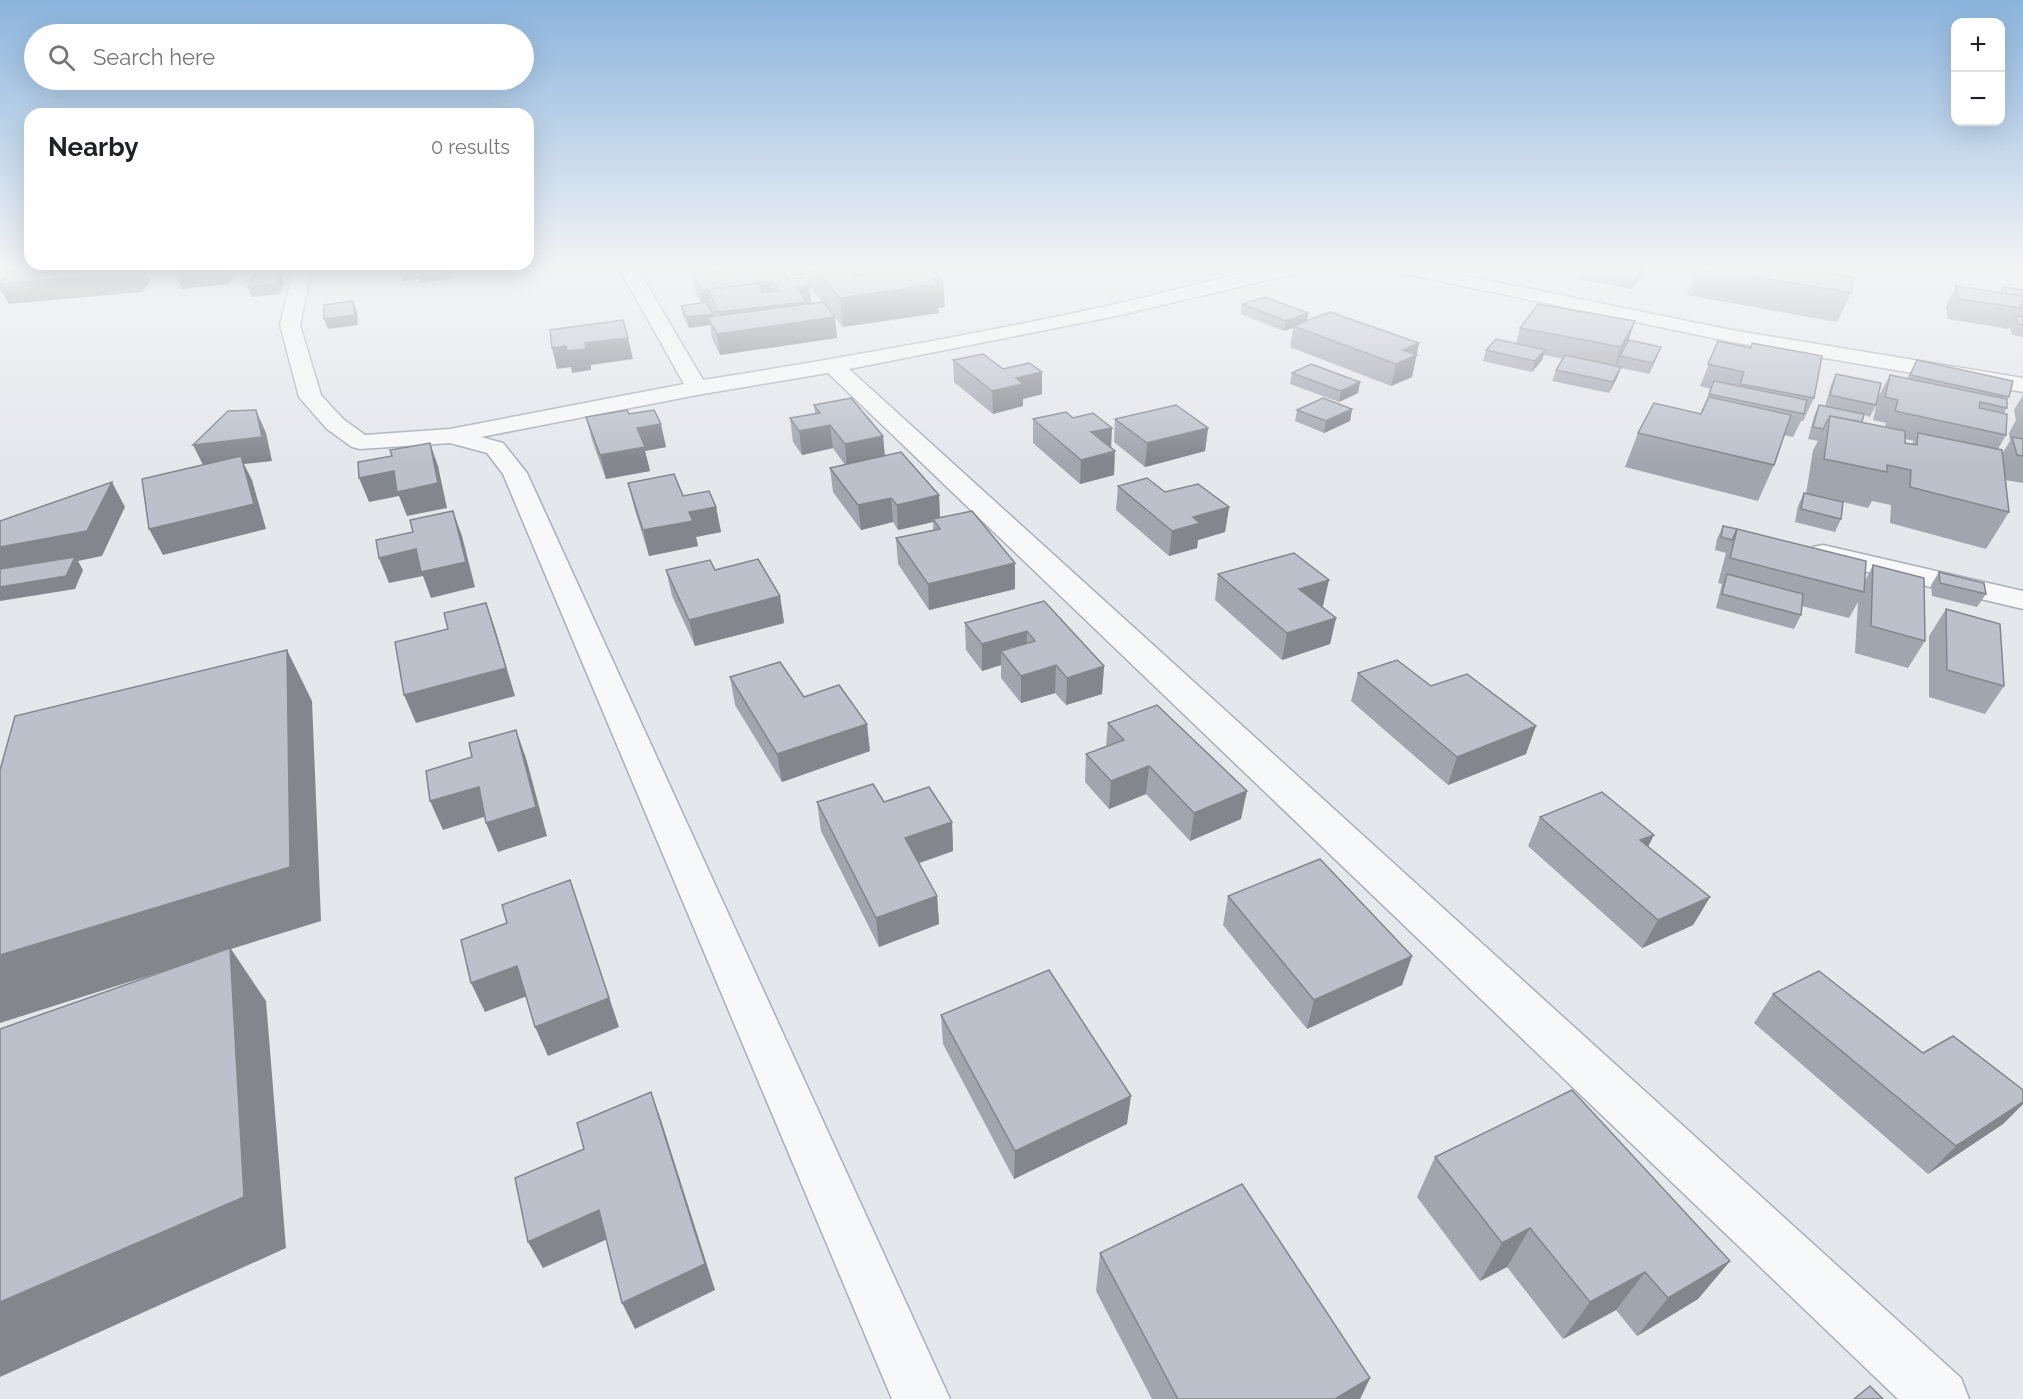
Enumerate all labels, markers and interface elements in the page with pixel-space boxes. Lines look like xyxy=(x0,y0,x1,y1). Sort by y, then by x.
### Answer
map controls xyxy=(1951,18,2005,126)
button: + xyxy=(1951,18,2005,72)
search box xyxy=(24,24,534,90)
icon: search xyxy=(45,41,78,74)
text: Search here xyxy=(93,44,215,70)
button: − xyxy=(1951,72,2005,126)
text: Nearby xyxy=(48,132,138,162)
text: 0 results xyxy=(431,135,510,159)

